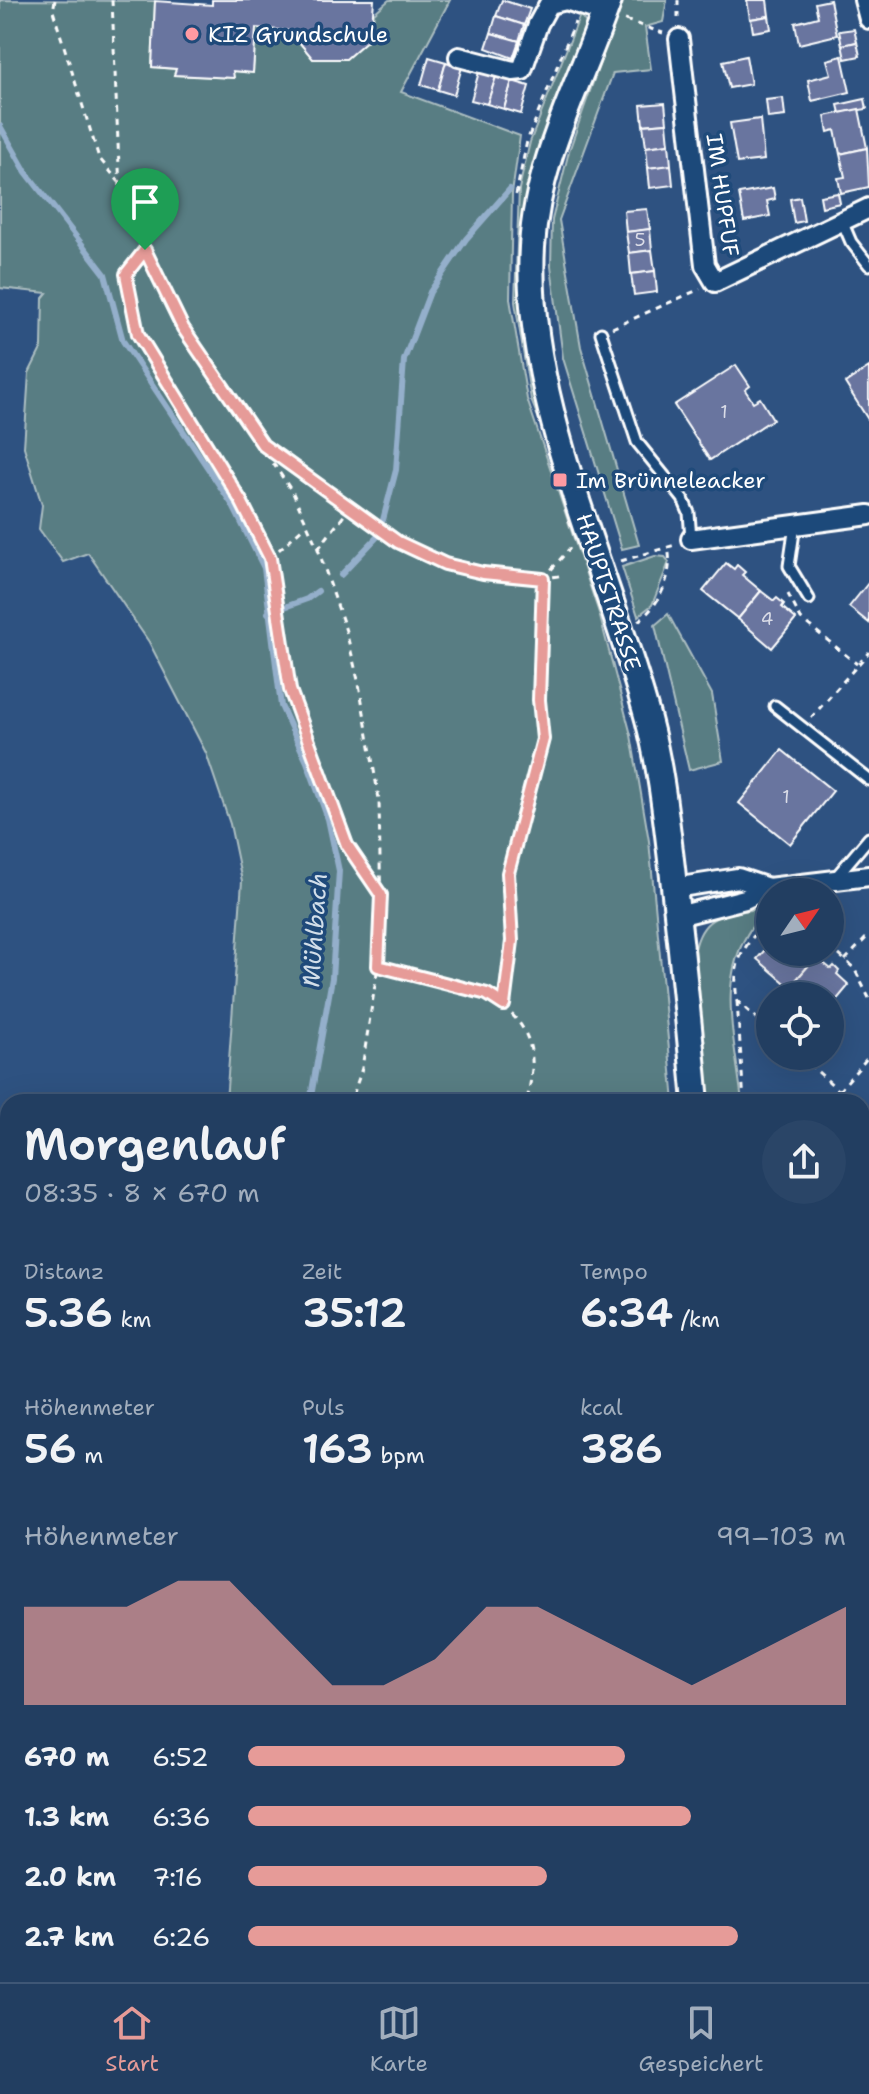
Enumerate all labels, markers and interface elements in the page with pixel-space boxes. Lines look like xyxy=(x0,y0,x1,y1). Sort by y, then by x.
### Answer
place label: KIZ Grundschule xyxy=(208,20,388,49)
marker: KIZ Grundschule xyxy=(183,25,201,43)
street label: IM HUPFUF xyxy=(700,132,745,258)
pin xyxy=(111,168,179,250)
icon: arrive xyxy=(123,180,167,224)
house number: 5 xyxy=(634,228,646,252)
house number: 1 xyxy=(720,400,728,424)
place label: Im Brünneleacker xyxy=(576,466,766,495)
marker: Im Brünneleacker xyxy=(551,471,569,489)
street label: HAUPTSTRASSE xyxy=(569,510,648,675)
house number: 4 xyxy=(761,607,773,631)
house number: 1 xyxy=(782,785,790,809)
water label: Mühlbach xyxy=(295,872,335,988)
north arrow xyxy=(756,878,844,966)
map controls xyxy=(756,878,844,1070)
button: locate xyxy=(756,982,844,1070)
text: Morgenlauf xyxy=(24,1115,286,1174)
button: share xyxy=(762,1120,846,1204)
text: 08:35 · 8 × 670 m xyxy=(24,1175,260,1210)
text: Distanz xyxy=(24,1257,104,1286)
text: Zeit xyxy=(302,1257,342,1286)
text: Tempo xyxy=(580,1257,648,1286)
text: 5.36 xyxy=(24,1286,113,1340)
text: 35:12 xyxy=(302,1286,407,1340)
text: 6:34 xyxy=(580,1286,673,1340)
text: km xyxy=(113,1305,152,1334)
text: /km xyxy=(673,1305,720,1334)
text: Höhenmeter xyxy=(24,1393,155,1422)
text: Puls xyxy=(302,1393,345,1422)
text: kcal xyxy=(580,1393,623,1422)
text: 56 xyxy=(24,1422,77,1476)
text: 163 xyxy=(302,1422,373,1476)
text: 386 xyxy=(580,1422,663,1476)
text: m xyxy=(77,1441,103,1470)
text: bpm xyxy=(373,1441,425,1470)
text: Höhenmeter xyxy=(24,1518,179,1553)
text: 99–103 m xyxy=(716,1518,846,1553)
text: 670 m xyxy=(24,1739,109,1774)
text: 6:52 xyxy=(152,1739,209,1774)
text: 1.3 km xyxy=(24,1799,109,1834)
text: 6:36 xyxy=(152,1799,211,1834)
text: 2.0 km xyxy=(24,1859,116,1894)
text: 7:16 xyxy=(152,1859,203,1894)
text: 2.7 km xyxy=(24,1919,114,1954)
text: 6:26 xyxy=(152,1919,210,1954)
tab: Start xyxy=(105,2001,159,2078)
tab: Karte xyxy=(370,2001,428,2078)
tab: Gespeichert xyxy=(639,2001,764,2078)

